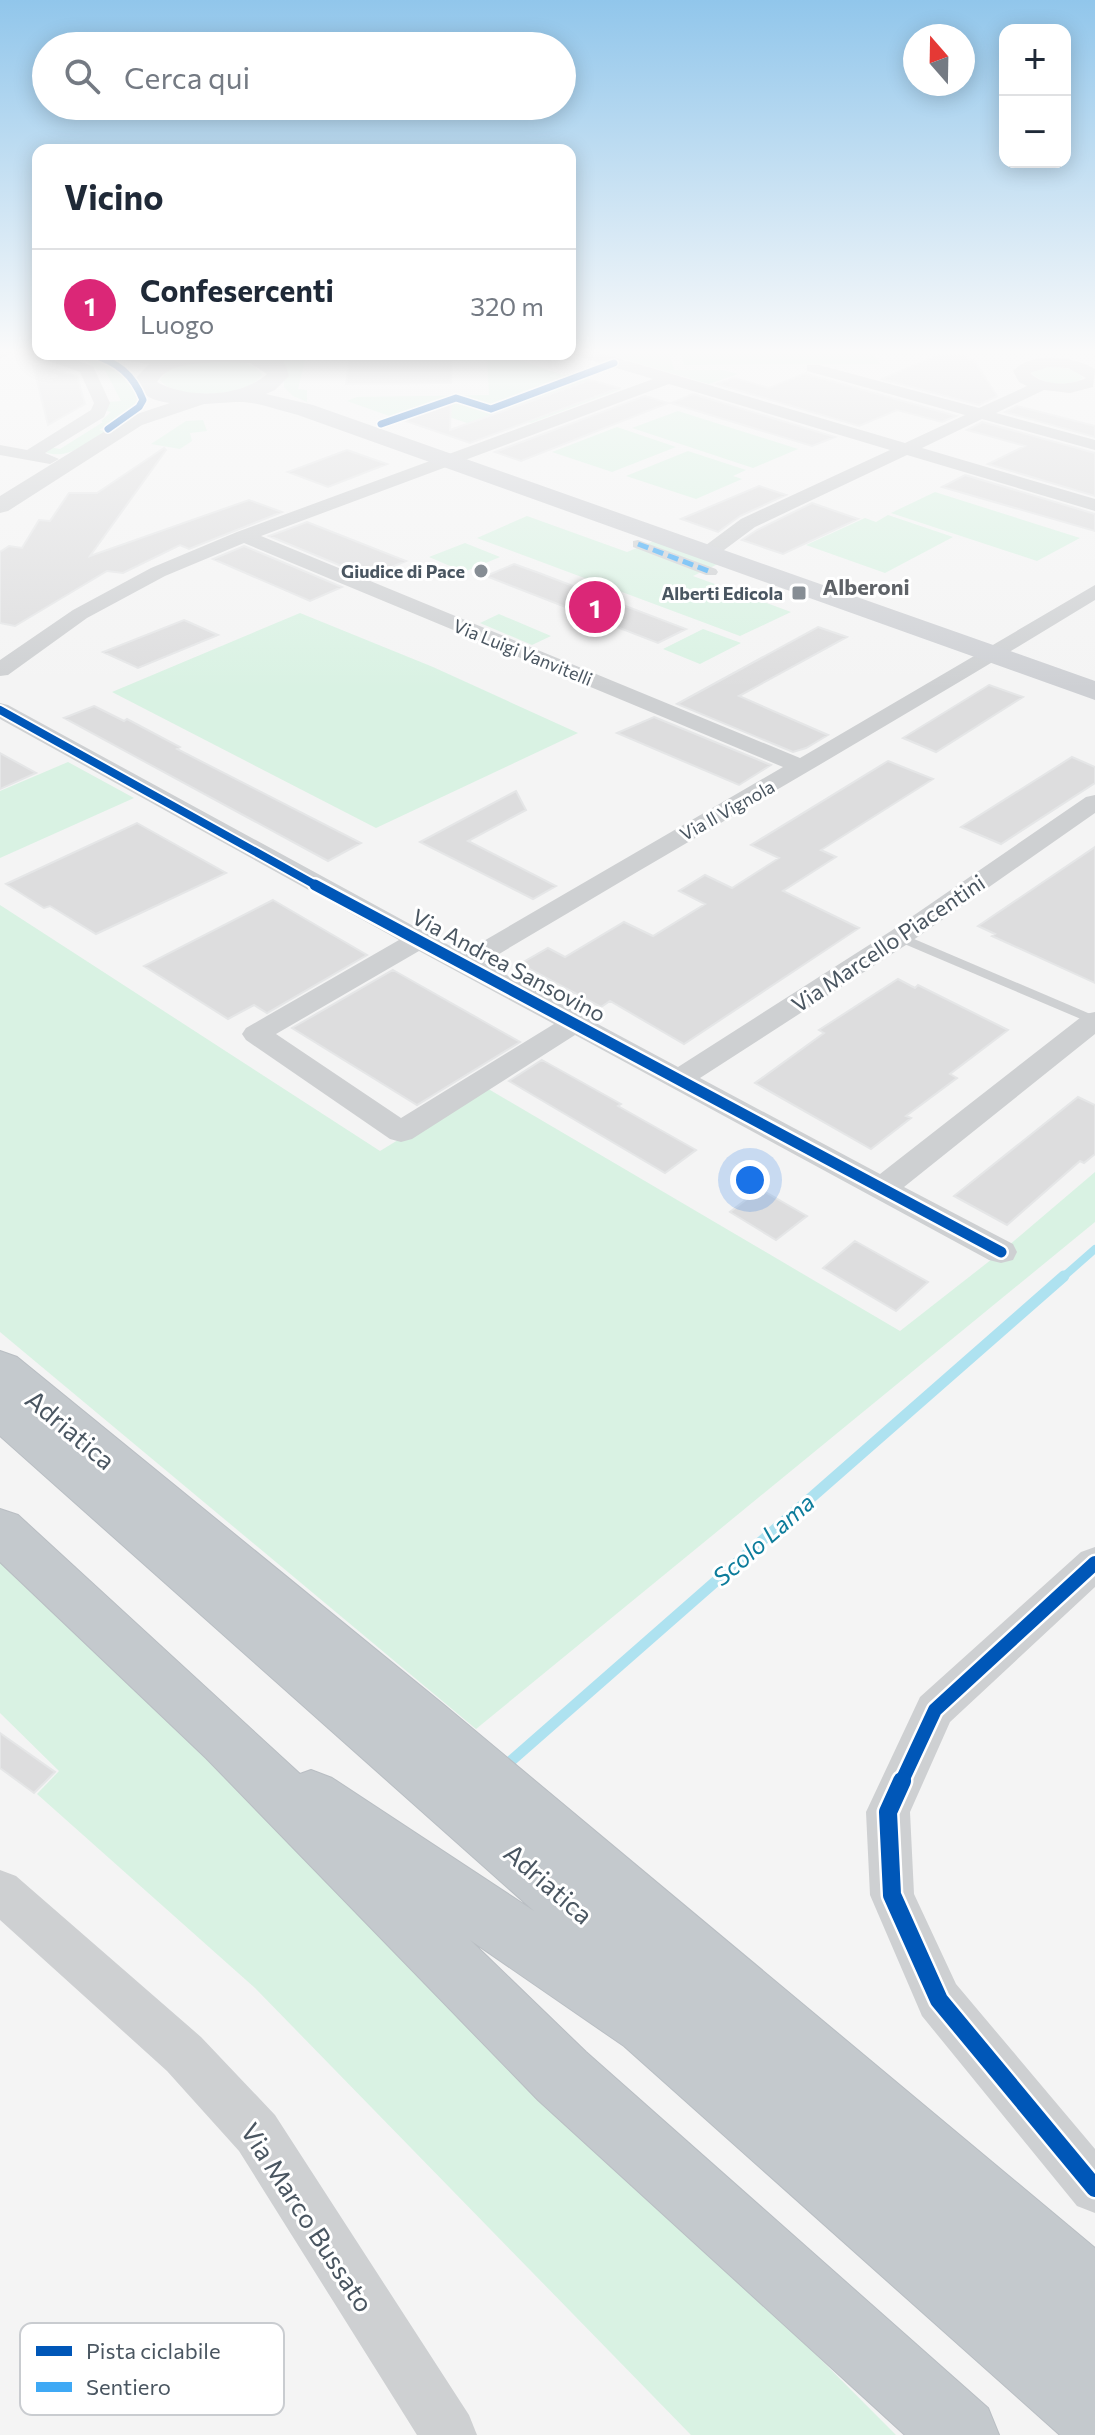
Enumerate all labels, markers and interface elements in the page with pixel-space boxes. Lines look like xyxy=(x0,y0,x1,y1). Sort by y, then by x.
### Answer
north arrow xyxy=(903,24,975,96)
map controls xyxy=(999,24,1071,168)
button: + xyxy=(999,24,1071,96)
search box xyxy=(32,32,576,120)
icon: search xyxy=(60,54,104,98)
text: Cerca qui xyxy=(124,58,250,95)
button: − xyxy=(999,96,1071,168)
text: Vicino xyxy=(64,175,164,217)
text: Confesercenti xyxy=(140,271,334,308)
text: 1 xyxy=(84,290,96,321)
text: 320 m xyxy=(470,290,544,321)
text: Luogo xyxy=(140,308,214,339)
place label: Giudice di Pace xyxy=(341,560,465,582)
marker: Giudice di Pace xyxy=(472,562,490,580)
district label: Alberoni xyxy=(822,573,910,600)
pin: 1 xyxy=(569,577,621,637)
place label: Alberti Edicola xyxy=(661,582,783,604)
marker: Alberti Edicola xyxy=(790,584,808,602)
street label: Via Luigi Vanvitelli xyxy=(450,614,596,690)
street label: Via Il Vignola xyxy=(676,775,778,845)
street label: Via Marcello Piacentini xyxy=(786,868,990,1018)
street label: Via Andrea Sansovino xyxy=(408,903,610,1027)
your location xyxy=(730,1160,770,1200)
street label: Adriatica xyxy=(20,1383,122,1475)
water label: Scolo Lama xyxy=(706,1487,820,1591)
street label: Adriatica xyxy=(499,1836,599,1930)
street label: Via Marco Bussato xyxy=(235,2117,381,2317)
legend xyxy=(20,2323,284,2415)
text: Pista ciclabile xyxy=(86,2337,221,2364)
text: Sentiero xyxy=(86,2373,171,2400)

